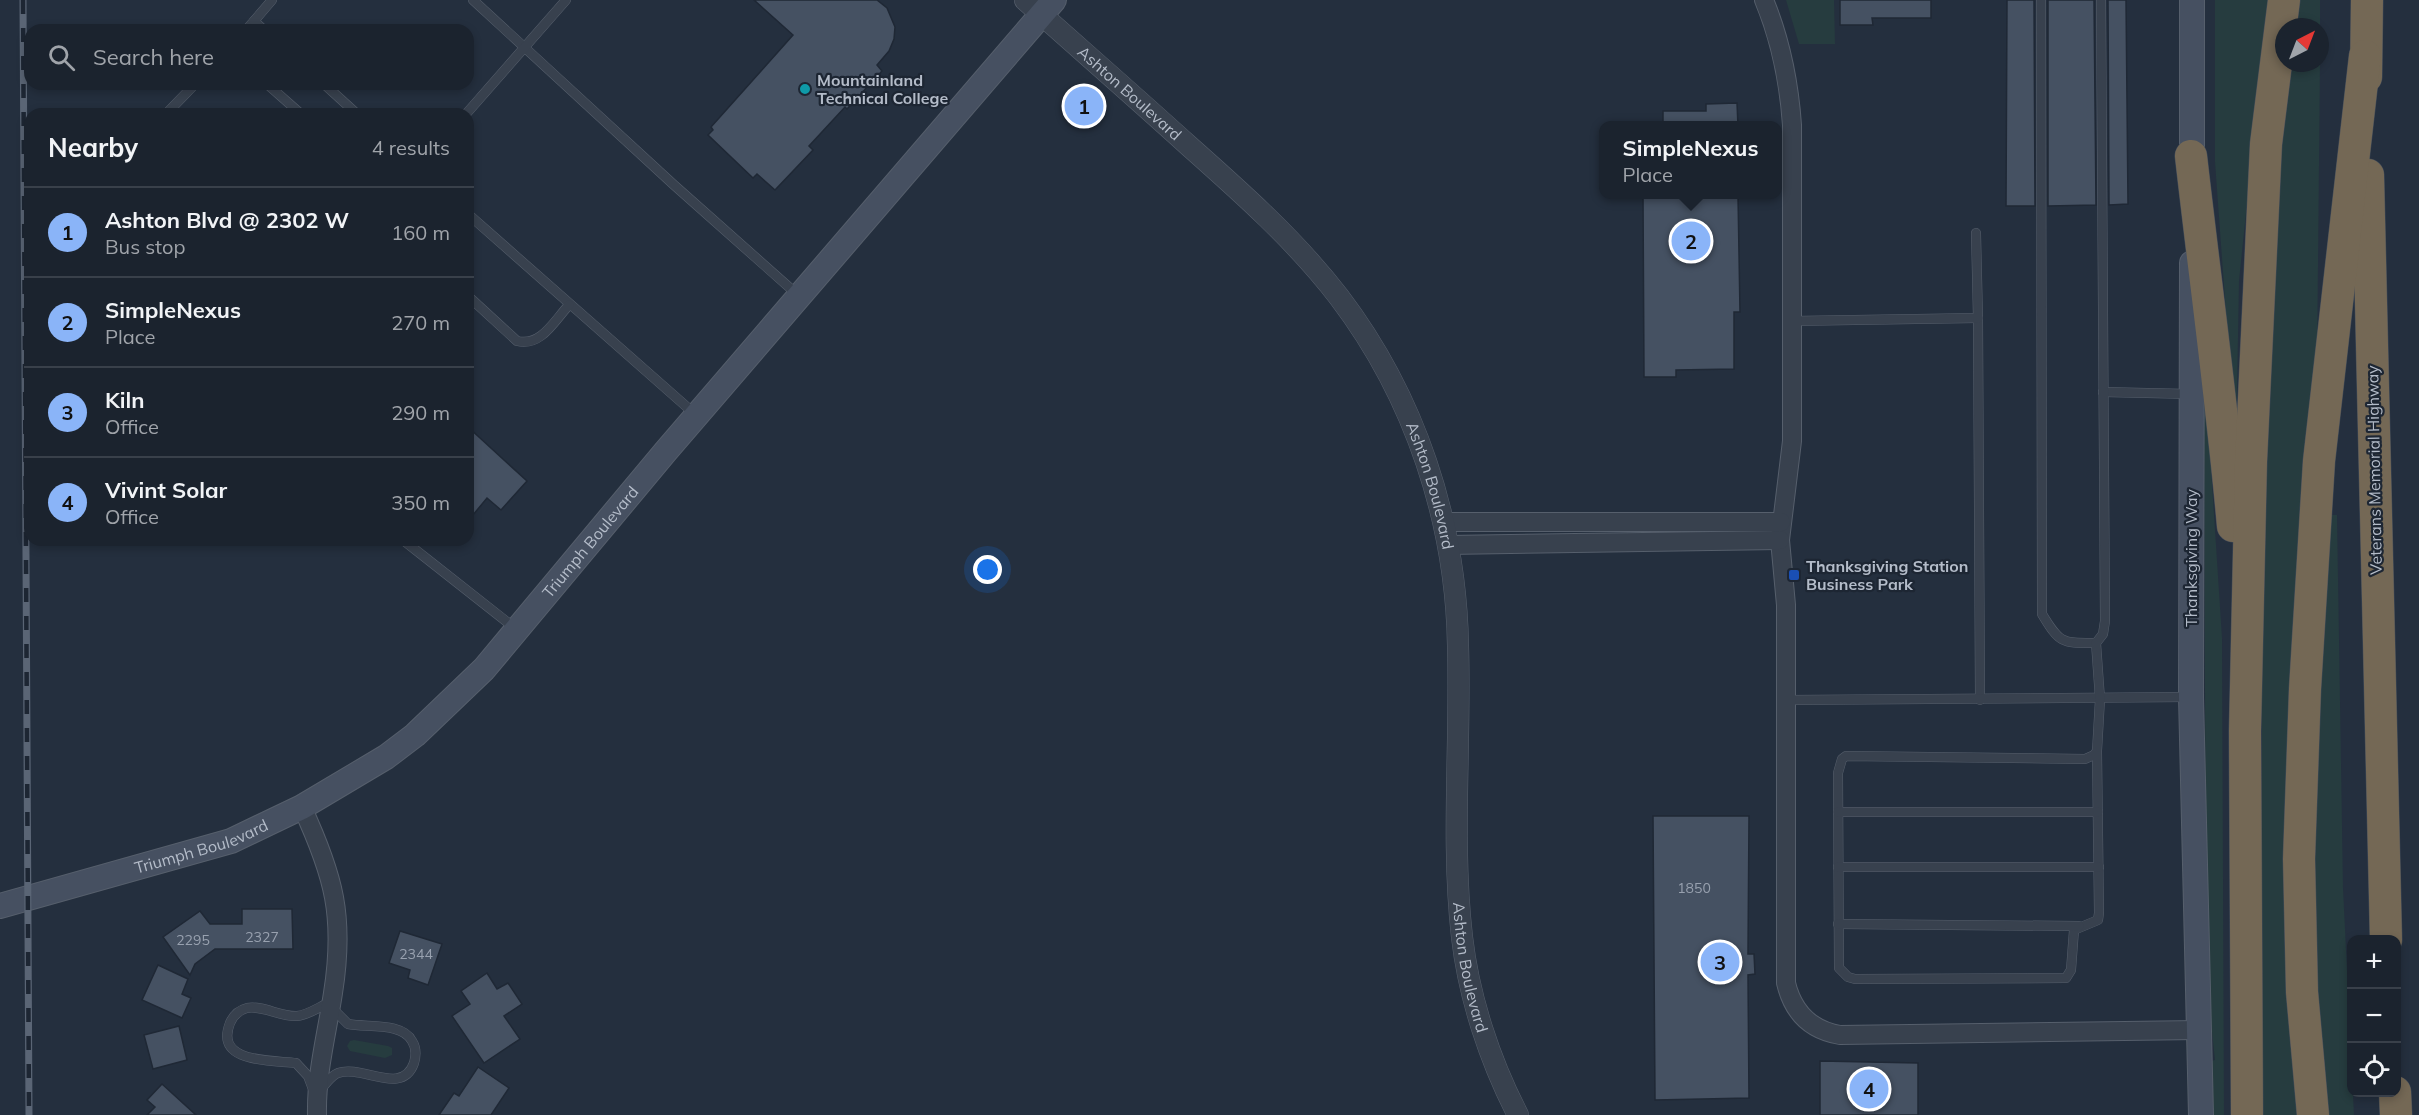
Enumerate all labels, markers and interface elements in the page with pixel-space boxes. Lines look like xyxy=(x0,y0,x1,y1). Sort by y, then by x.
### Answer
north arrow xyxy=(2275,18,2329,72)
search box xyxy=(24,24,474,90)
icon: search xyxy=(45,41,78,74)
street label: Ashton Boulevard xyxy=(1074,42,1186,144)
text: Search here xyxy=(93,43,214,71)
place label: Mountainland Technical College xyxy=(817,70,948,108)
marker: Mountainland Technical College xyxy=(798,82,812,96)
pin: 1 xyxy=(1064,84,1104,128)
popup xyxy=(1599,121,1782,199)
text: Nearby xyxy=(48,131,138,164)
text: SimpleNexus xyxy=(1623,134,1758,162)
text: 4 results xyxy=(372,135,450,160)
text: Place xyxy=(1623,162,1673,187)
text: Ashton Blvd @ 2302 W xyxy=(105,206,349,234)
pin: 2 xyxy=(1672,218,1710,264)
text: 1 xyxy=(62,220,74,245)
text: 160 m xyxy=(391,220,450,245)
text: Bus stop xyxy=(105,234,185,259)
text: SimpleNexus xyxy=(105,296,241,324)
text: 2 xyxy=(62,310,74,335)
text: 270 m xyxy=(391,310,450,335)
text: Place xyxy=(105,324,155,349)
street label: Veterans Memorial Highway xyxy=(2362,365,2386,575)
text: Kiln xyxy=(105,386,144,414)
text: 3 xyxy=(62,400,74,425)
text: 290 m xyxy=(391,400,450,425)
text: Office xyxy=(105,414,159,439)
street label: Ashton Boulevard xyxy=(1402,419,1458,551)
text: Vivint Solar xyxy=(105,476,227,504)
street label: Triumph Boulevard xyxy=(538,482,643,602)
street label: Thanksgiving Way xyxy=(2181,489,2201,627)
text: 4 xyxy=(62,490,74,515)
text: 350 m xyxy=(391,490,450,515)
text: Office xyxy=(105,504,159,529)
your location xyxy=(973,555,1002,584)
place label: Thanksgiving Station Business Park xyxy=(1806,556,1968,594)
marker: Thanksgiving Station Business Park xyxy=(1787,568,1801,582)
street label: Triumph Boulevard xyxy=(132,815,271,878)
house number: 1850 xyxy=(1677,879,1711,897)
street label: Ashton Boulevard xyxy=(1449,901,1493,1035)
house number: 2327 xyxy=(245,928,279,946)
house number: 2295 xyxy=(176,931,210,949)
map controls xyxy=(2347,935,2401,1097)
button: + xyxy=(2347,935,2401,989)
pin: 3 xyxy=(1700,940,1740,984)
house number: 2344 xyxy=(399,945,433,963)
button: − xyxy=(2347,989,2401,1043)
button: locate xyxy=(2347,1043,2401,1097)
pin: 4 xyxy=(1850,1066,1888,1112)

